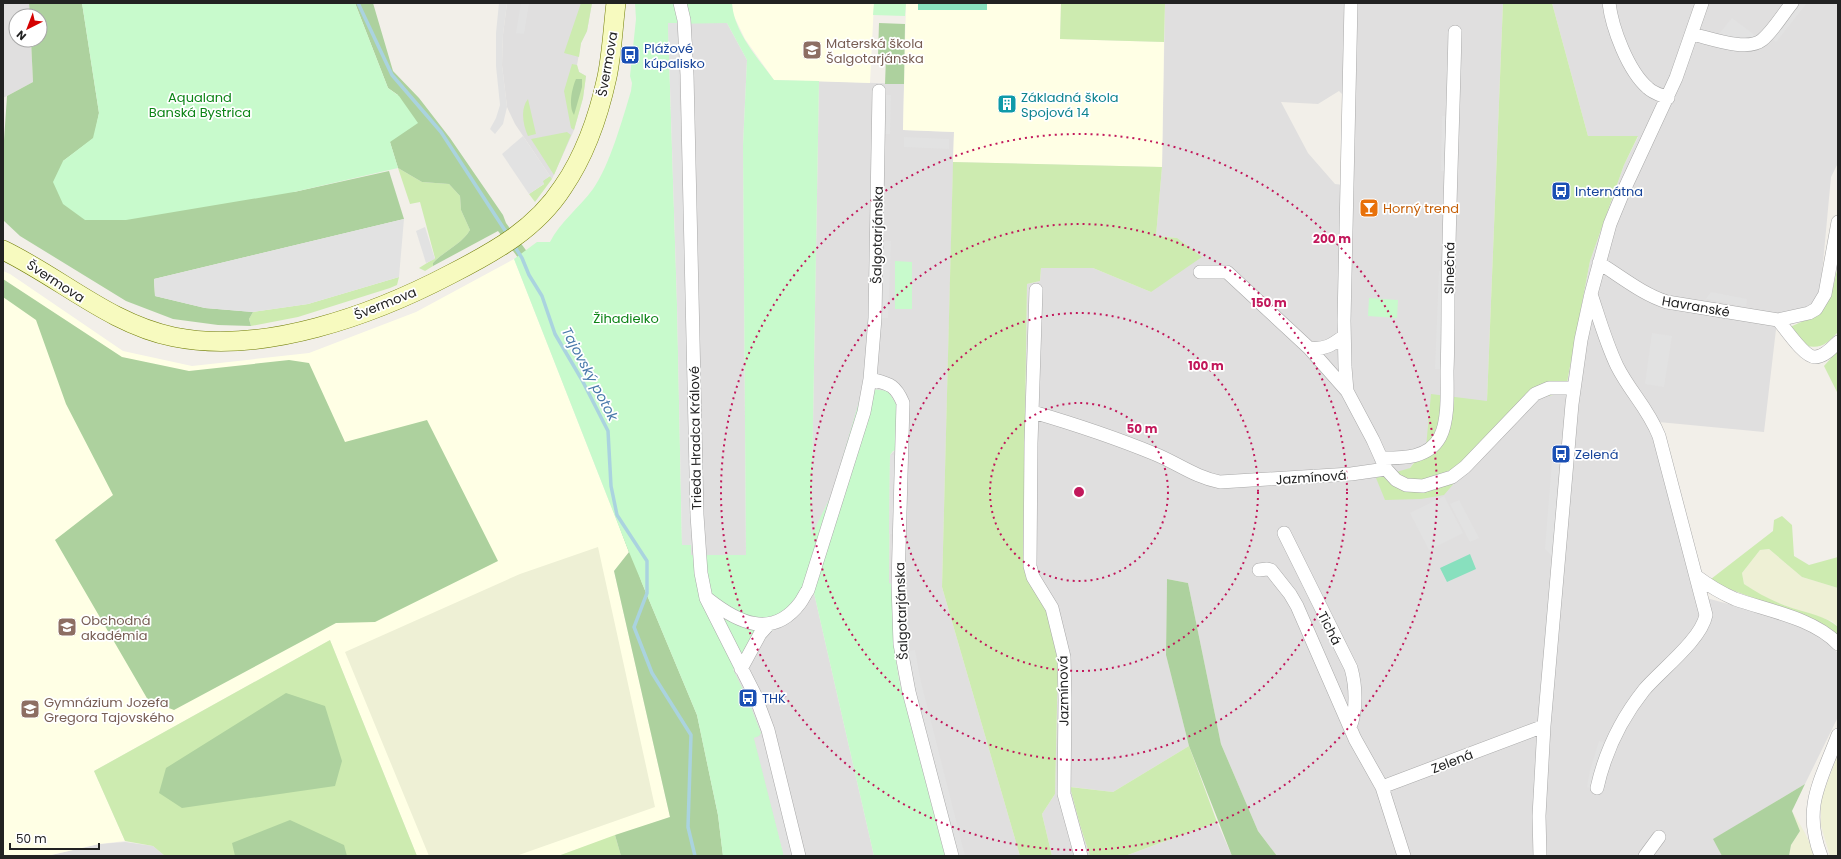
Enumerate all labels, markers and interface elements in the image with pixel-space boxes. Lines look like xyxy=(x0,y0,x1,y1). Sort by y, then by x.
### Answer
north arrow xyxy=(8,8,48,48)
text: N xyxy=(13,27,30,44)
street label: Švermova xyxy=(592,30,623,98)
place label: Materská škola Šalgotarjánska xyxy=(826,34,924,68)
place label: Plážové kúpalisko xyxy=(644,39,705,73)
school or university icon: Materská škola Šalgotarjánska xyxy=(801,39,823,61)
bus stop icon: Plážové kúpalisko xyxy=(619,44,641,66)
park label: Aqualand Banská Bystrica xyxy=(149,88,251,122)
place label: Základná škola Spojová 14 xyxy=(1021,88,1119,122)
building icon: Základná škola Spojová 14 xyxy=(996,93,1018,115)
bus stop icon: Internátna xyxy=(1550,180,1572,202)
place label: Internátna xyxy=(1575,182,1643,201)
street label: Šalgotarjánska xyxy=(867,186,888,284)
bar icon: Horný trend xyxy=(1358,197,1380,219)
place label: Horný trend xyxy=(1383,199,1459,218)
text: 200 m xyxy=(1313,230,1351,247)
street label: Slnečná xyxy=(1440,242,1459,294)
street label: Švermova xyxy=(23,256,88,307)
street label: Švermova xyxy=(351,282,419,325)
street label: Havranské xyxy=(1660,291,1731,322)
text: 150 m xyxy=(1251,294,1287,311)
park label: Žihadielko xyxy=(593,309,659,328)
water label: Tajovský potok xyxy=(557,324,624,425)
text: 100 m xyxy=(1188,357,1224,374)
street label: Trieda Hradca Králové xyxy=(685,366,706,510)
text: 50 m xyxy=(1127,420,1158,437)
bus stop icon: Zelená xyxy=(1550,443,1572,465)
place label: Zelená xyxy=(1575,445,1618,464)
street label: Jazmínová xyxy=(1275,466,1347,489)
centre of rings xyxy=(1072,485,1086,499)
street label: Šalgotarjánska xyxy=(890,562,913,660)
street label: Tichá xyxy=(1313,608,1346,648)
place label: Obchodná akadémia xyxy=(81,611,150,645)
school or university icon: Obchodná akadémia xyxy=(56,616,78,638)
street label: Jazmínová xyxy=(1053,655,1074,727)
bus stop icon: THK xyxy=(737,687,759,709)
place label: THK xyxy=(762,689,786,708)
place label: Gymnázium Jozefa Gregora Tajovského xyxy=(44,693,174,727)
school or university icon: Gymnázium Jozefa Gregora Tajovského xyxy=(19,698,41,720)
street label: Zelená xyxy=(1428,745,1476,778)
scale bar xyxy=(10,825,99,851)
text: 50 m xyxy=(16,830,47,847)

